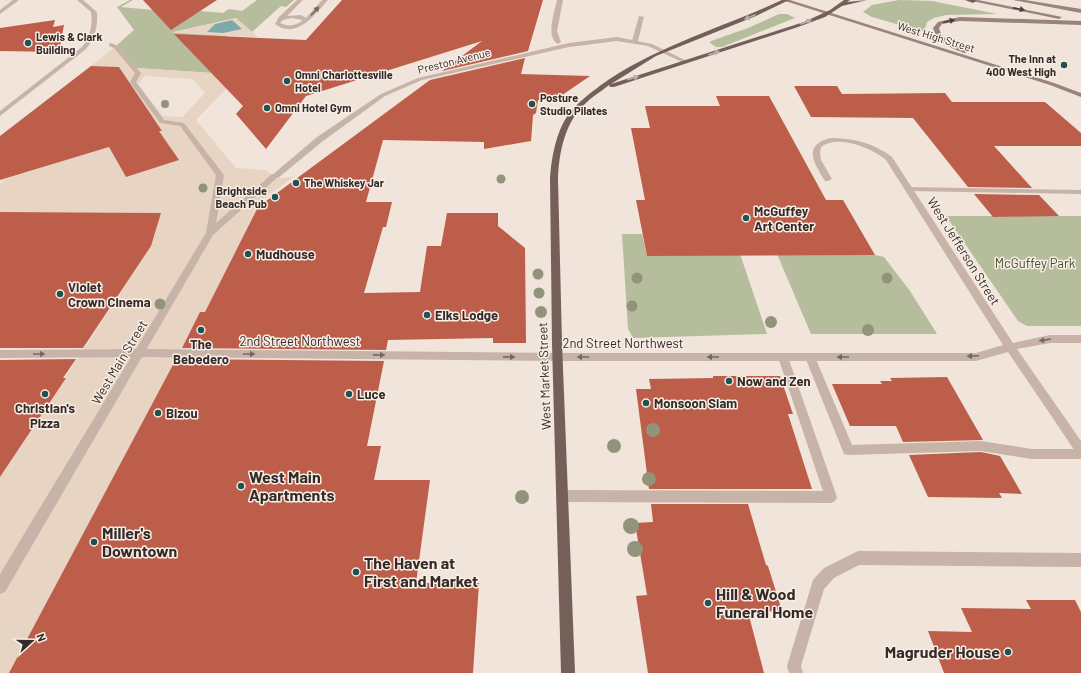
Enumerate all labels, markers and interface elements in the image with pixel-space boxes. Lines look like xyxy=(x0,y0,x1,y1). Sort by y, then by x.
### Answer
one-way arrow xyxy=(310,6,320,16)
one-way arrow xyxy=(1013,7,1025,13)
one-way arrow xyxy=(743,14,755,20)
one-way arrow xyxy=(943,17,956,23)
one-way arrow xyxy=(800,19,812,25)
street label: West High Street xyxy=(896,19,977,54)
place label: Lewis & Clark Building xyxy=(36,30,102,56)
marker: Lewis & Clark Building xyxy=(23,38,33,48)
street label: Preston Avenue xyxy=(416,45,492,76)
one-way arrow xyxy=(709,50,721,56)
place label: The Inn at 400 West High xyxy=(986,52,1056,78)
marker: The Inn at 400 West High xyxy=(1059,60,1069,70)
place label: Omni Charlottesville Hotel xyxy=(295,68,393,94)
one-way arrow xyxy=(628,75,640,81)
marker: Omni Charlottesville Hotel xyxy=(282,76,292,86)
place label: Posture Studio Pilates xyxy=(540,91,608,117)
marker: Posture Studio Pilates xyxy=(527,99,537,109)
place label: Omni Hotel Gym xyxy=(275,101,351,114)
marker: Omni Hotel Gym xyxy=(262,103,272,113)
place label: The Whiskey Jar xyxy=(304,176,385,189)
marker: The Whiskey Jar xyxy=(291,178,301,188)
place label: Brightside Beach Pub xyxy=(216,184,267,210)
marker: Brightside Beach Pub xyxy=(270,192,280,202)
street label: West Jefferson Street xyxy=(924,194,1004,308)
place label: McGuffey Art Center xyxy=(754,203,814,234)
marker: McGuffey Art Center xyxy=(741,213,751,223)
place label: Mudhouse xyxy=(256,246,315,262)
marker: Mudhouse xyxy=(243,249,253,259)
park label: McGuffey Park xyxy=(995,255,1076,271)
place label: Violet Crown Cinema xyxy=(68,279,151,310)
marker: Violet Crown Cinema xyxy=(55,289,65,299)
place label: Elks Lodge xyxy=(435,307,498,323)
marker: Elks Lodge xyxy=(422,310,432,320)
street label: West Main Street xyxy=(88,317,150,407)
street label: West Market Street xyxy=(534,322,554,430)
marker: The Bebedero xyxy=(196,325,206,335)
street label: 2nd Street Northwest xyxy=(239,333,361,349)
street label: 2nd Street Northwest xyxy=(562,335,684,351)
place label: The Bebedero xyxy=(173,336,229,367)
one-way arrow xyxy=(1039,337,1051,343)
one-way arrow xyxy=(33,351,46,357)
one-way arrow xyxy=(243,351,256,357)
one-way arrow xyxy=(373,352,386,358)
one-way arrow xyxy=(967,353,979,360)
one-way arrow xyxy=(503,354,516,360)
one-way arrow xyxy=(576,354,589,360)
one-way arrow xyxy=(706,354,719,360)
one-way arrow xyxy=(836,354,849,360)
place label: Now and Zen xyxy=(737,373,811,389)
marker: Now and Zen xyxy=(724,376,734,386)
place label: Luce xyxy=(357,386,386,402)
marker: Christian's Pizza xyxy=(40,389,50,399)
marker: Luce xyxy=(344,389,354,399)
place label: Monsoon Siam xyxy=(654,395,737,411)
marker: Monsoon Siam xyxy=(641,398,651,408)
place label: Christian's Pizza xyxy=(15,400,75,431)
place label: Bizou xyxy=(166,405,198,421)
marker: Bizou xyxy=(153,408,163,418)
place label: West Main Apartments xyxy=(249,467,335,504)
marker: West Main Apartments xyxy=(236,481,246,491)
place label: Miller's Downtown xyxy=(102,523,177,560)
marker: Miller's Downtown xyxy=(89,537,99,547)
place label: The Haven at First and Market xyxy=(364,553,478,590)
marker: The Haven at First and Market xyxy=(351,567,361,577)
place label: Hill & Wood Funeral Home xyxy=(716,584,813,621)
marker: Hill & Wood Funeral Home xyxy=(703,598,713,608)
north arrow xyxy=(12,621,52,661)
text: N xyxy=(34,631,49,643)
place label: Magruder House xyxy=(885,642,1000,661)
marker: Magruder House xyxy=(1003,647,1013,657)

